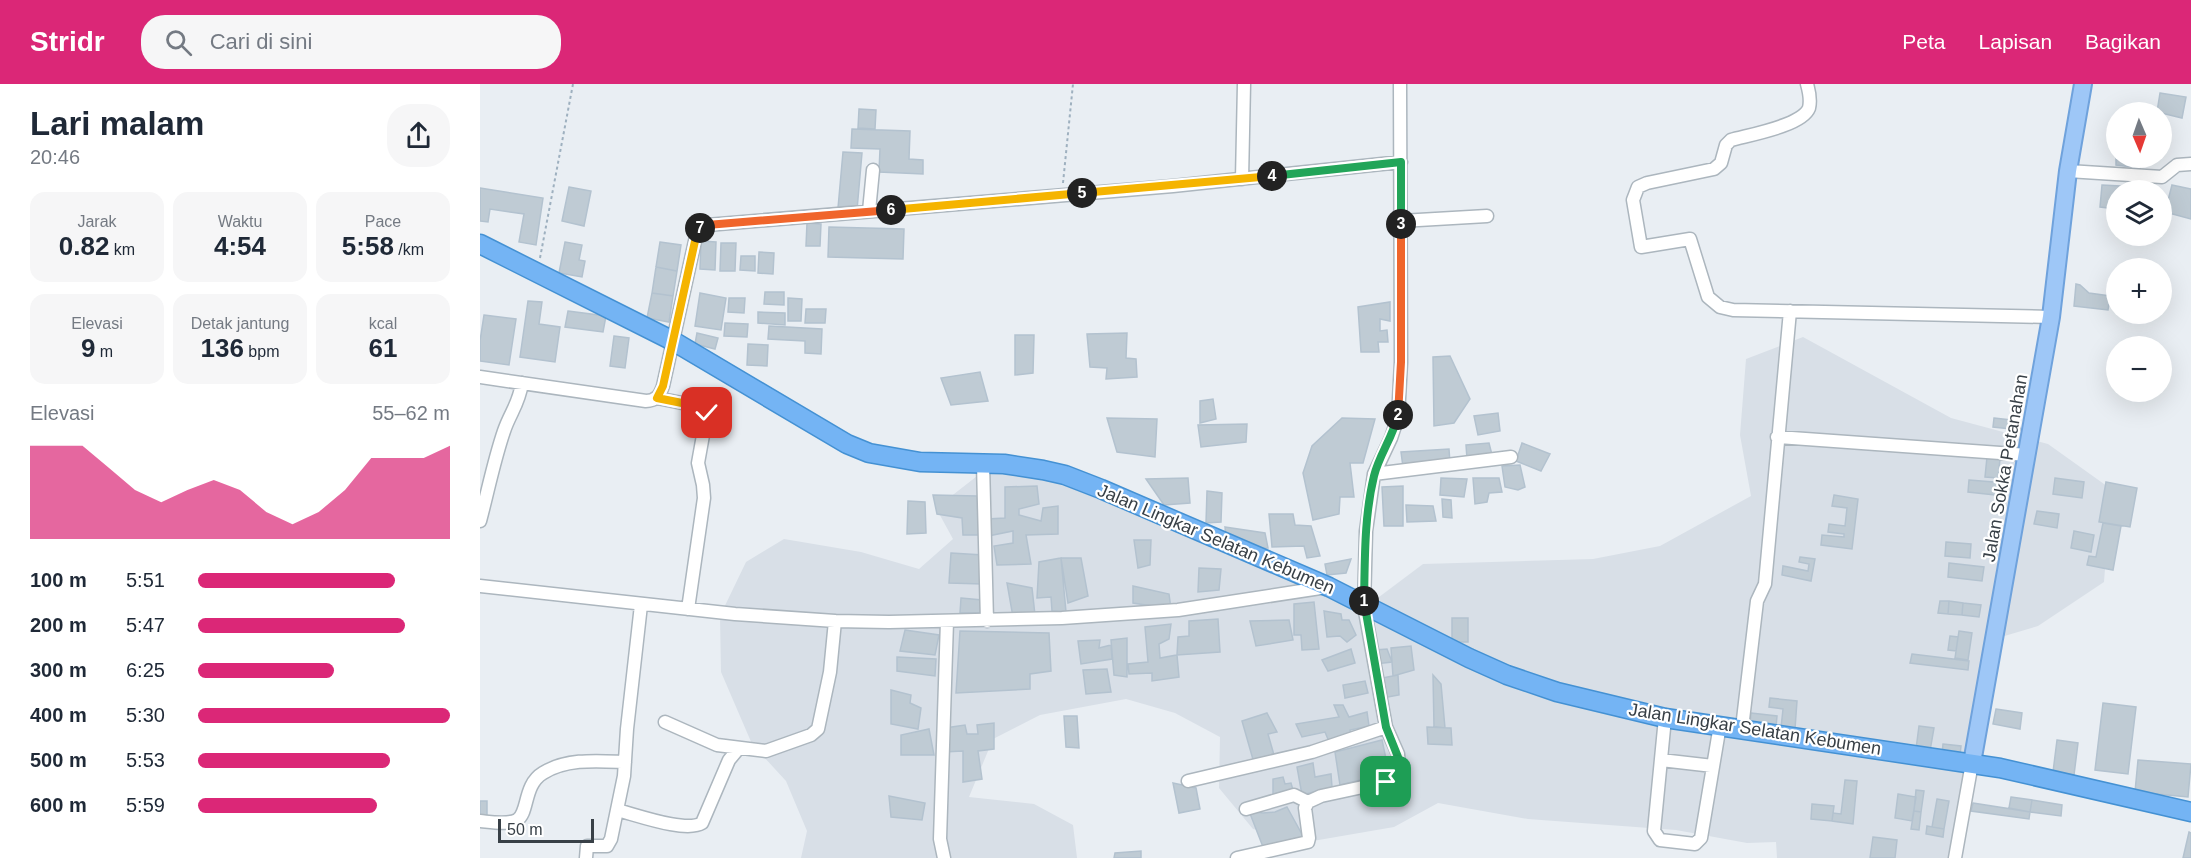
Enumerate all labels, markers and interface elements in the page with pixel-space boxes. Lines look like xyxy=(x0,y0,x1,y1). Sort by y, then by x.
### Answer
search box xyxy=(141,15,561,69)
text: Stridr xyxy=(30,26,105,57)
icon: search xyxy=(162,26,195,59)
text: Cari di sini xyxy=(210,29,312,54)
text: Peta xyxy=(1902,30,1946,53)
text: Lapisan xyxy=(1979,30,2052,53)
text: Bagikan xyxy=(2085,30,2161,53)
north arrow xyxy=(2106,102,2172,168)
map controls xyxy=(2106,102,2172,402)
button: share xyxy=(387,104,450,167)
text: Lari malam xyxy=(30,105,204,142)
text: 20:46 xyxy=(30,146,80,168)
pin: 4 xyxy=(1257,161,1287,191)
text: 4 xyxy=(1268,167,1276,184)
pin: 5 xyxy=(1067,178,1097,208)
button: layers xyxy=(2106,180,2172,246)
text: 5 xyxy=(1078,184,1086,201)
pin: 6 xyxy=(876,195,906,225)
text: 6 xyxy=(887,201,895,218)
pin: 3 xyxy=(1386,209,1416,239)
text: Jarak xyxy=(77,213,117,230)
text: Waktu xyxy=(218,213,262,230)
text: Pace xyxy=(365,213,401,230)
pin: 7 xyxy=(685,213,715,243)
text: 3 xyxy=(1397,215,1405,232)
text: 7 xyxy=(696,219,704,236)
text: 0.82 xyxy=(59,231,109,261)
text: 4:54 xyxy=(214,231,266,261)
text: 5:58 xyxy=(342,231,394,261)
text: km xyxy=(109,241,135,258)
text: /km xyxy=(394,241,424,258)
button: + xyxy=(2106,258,2172,324)
text: Elevasi xyxy=(71,315,123,332)
text: Detak jantung xyxy=(191,315,289,332)
text: kcal xyxy=(369,315,397,332)
text: 9 xyxy=(81,333,95,363)
text: 136 xyxy=(201,333,244,363)
text: 61 xyxy=(369,333,397,363)
button: − xyxy=(2106,336,2172,402)
text: m xyxy=(95,343,113,360)
text: bpm xyxy=(244,343,279,360)
street label: Jalan Sokka Petanahan xyxy=(1979,373,2031,563)
pin xyxy=(681,387,732,438)
icon: check xyxy=(690,396,723,429)
pin: 2 xyxy=(1383,400,1413,430)
text: Elevasi xyxy=(30,402,94,424)
text: 55–62 m xyxy=(372,402,450,424)
text: 2 xyxy=(1394,406,1402,423)
street label: Jalan Lingkar Selatan Kebumen xyxy=(1095,480,1337,598)
text: 100 m xyxy=(30,569,87,591)
text: 5:51 xyxy=(126,569,165,591)
pin: 1 xyxy=(1349,586,1379,616)
text: 1 xyxy=(1360,592,1368,609)
text: 200 m xyxy=(30,614,87,636)
text: 5:47 xyxy=(126,614,165,636)
text: 300 m xyxy=(30,659,87,681)
text: 6:25 xyxy=(126,659,165,681)
street label: Jalan Lingkar Selatan Kebumen xyxy=(1627,699,1883,759)
text: 400 m xyxy=(30,704,87,726)
text: 5:30 xyxy=(126,704,165,726)
text: 500 m xyxy=(30,749,87,771)
text: 5:53 xyxy=(126,749,165,771)
pin xyxy=(1360,756,1411,807)
icon: arrive xyxy=(1369,765,1402,798)
text: 600 m xyxy=(30,794,87,816)
text: 5:59 xyxy=(126,794,165,816)
scale bar xyxy=(498,816,594,844)
text: 50 m xyxy=(507,821,543,838)

